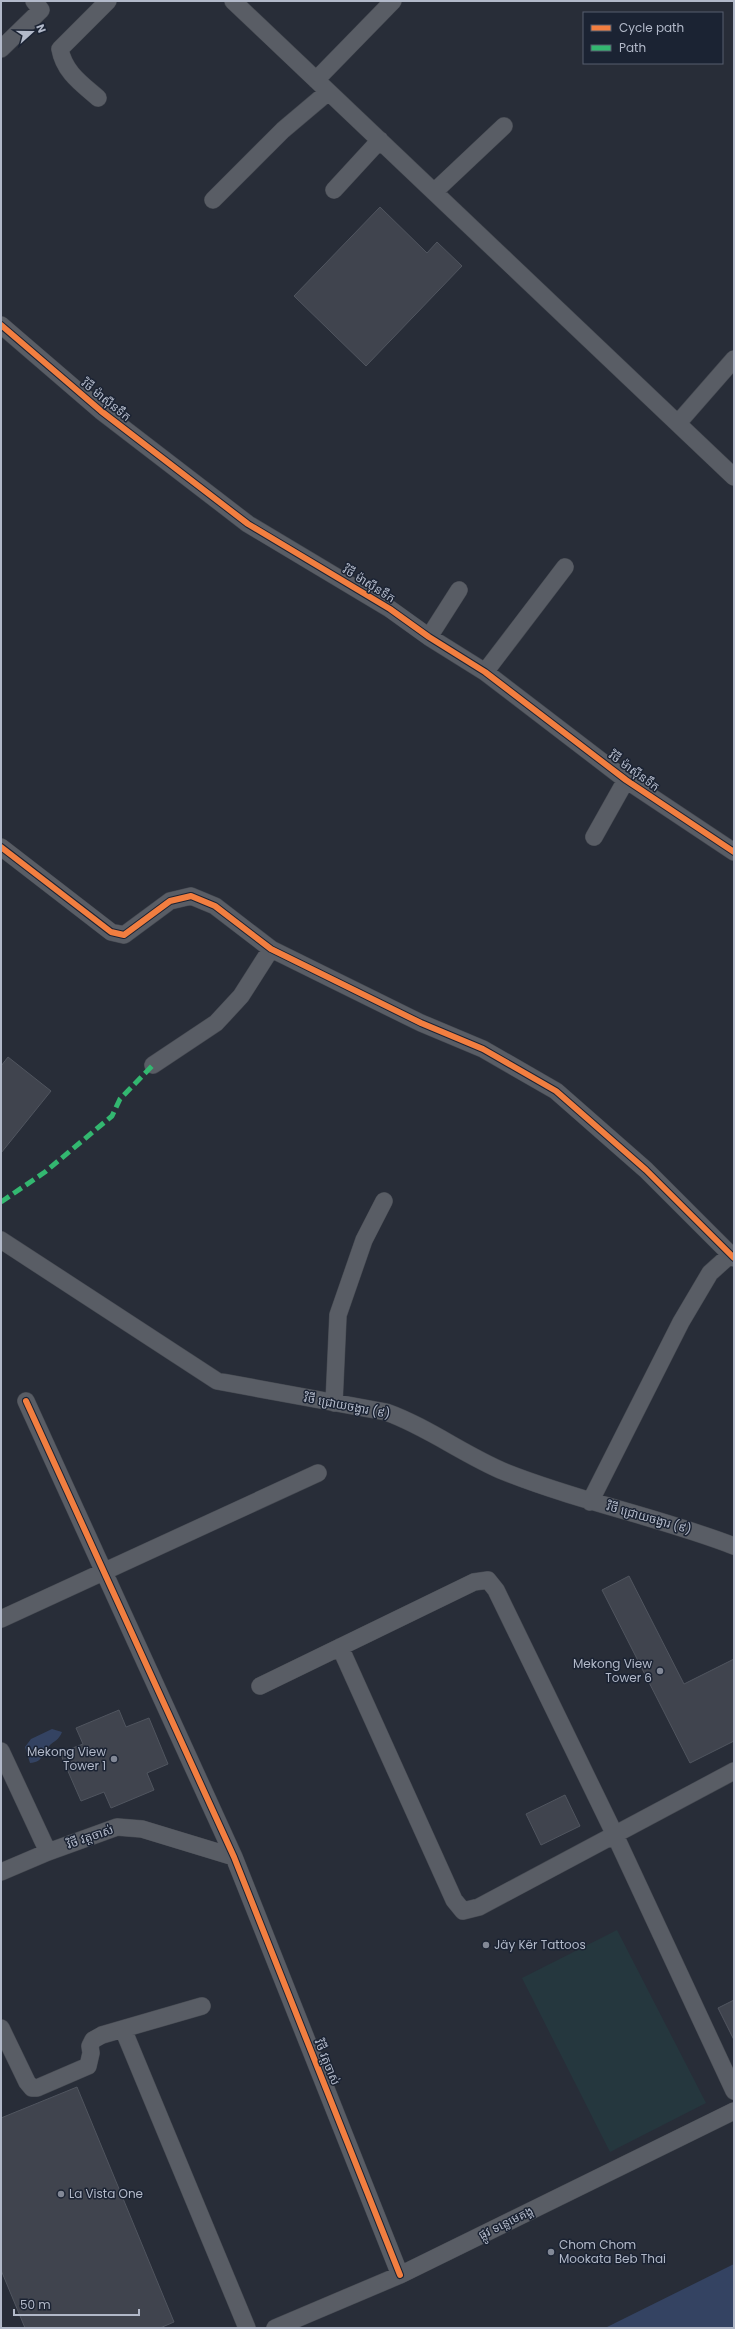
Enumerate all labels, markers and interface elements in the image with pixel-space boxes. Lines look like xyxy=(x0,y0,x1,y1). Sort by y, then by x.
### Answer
north arrow xyxy=(12,12,52,52)
legend xyxy=(583,12,723,64)
text: Cycle path xyxy=(619,19,684,36)
text: N xyxy=(32,22,50,35)
text: Path xyxy=(619,39,646,56)
street label: វិថី ម៉ាស៊ីនទឹក xyxy=(78,374,135,425)
street label: វិថី ម៉ាស៊ីនទឹក xyxy=(339,560,399,607)
street label: វិថី ម៉ាស៊ីនទឹក xyxy=(605,746,663,795)
street label: វិថី ជ្រោយចង្វារ (៩) xyxy=(302,1389,392,1422)
street label: វិថី ជ្រោយចង្វារ (៩) xyxy=(604,1497,694,1538)
place label: Mekong View Tower 6 xyxy=(573,1655,652,1686)
marker: Mekong View Tower 6 xyxy=(655,1666,665,1676)
place label: Mekong View Tower 1 xyxy=(27,1743,106,1774)
marker: Mekong View Tower 1 xyxy=(109,1754,119,1764)
street label: វិថី វត្តចាស់ xyxy=(64,1821,116,1853)
place label: Jäy Kër Tattoos xyxy=(494,1936,586,1953)
marker: Jäy Kër Tattoos xyxy=(481,1940,491,1950)
street label: វិថី វត្តចាស់ xyxy=(310,2036,344,2087)
place label: La Vista One xyxy=(69,2185,143,2202)
marker: La Vista One xyxy=(56,2189,66,2199)
street label: ផ្លូវ ទន្លេមេគង្គ xyxy=(475,2202,537,2245)
place label: Chom Chom Mookata Beb Thai xyxy=(559,2236,666,2267)
marker: Chom Chom Mookata Beb Thai xyxy=(546,2247,556,2257)
scale bar xyxy=(14,2291,139,2317)
text: 50 m xyxy=(20,2296,51,2313)

